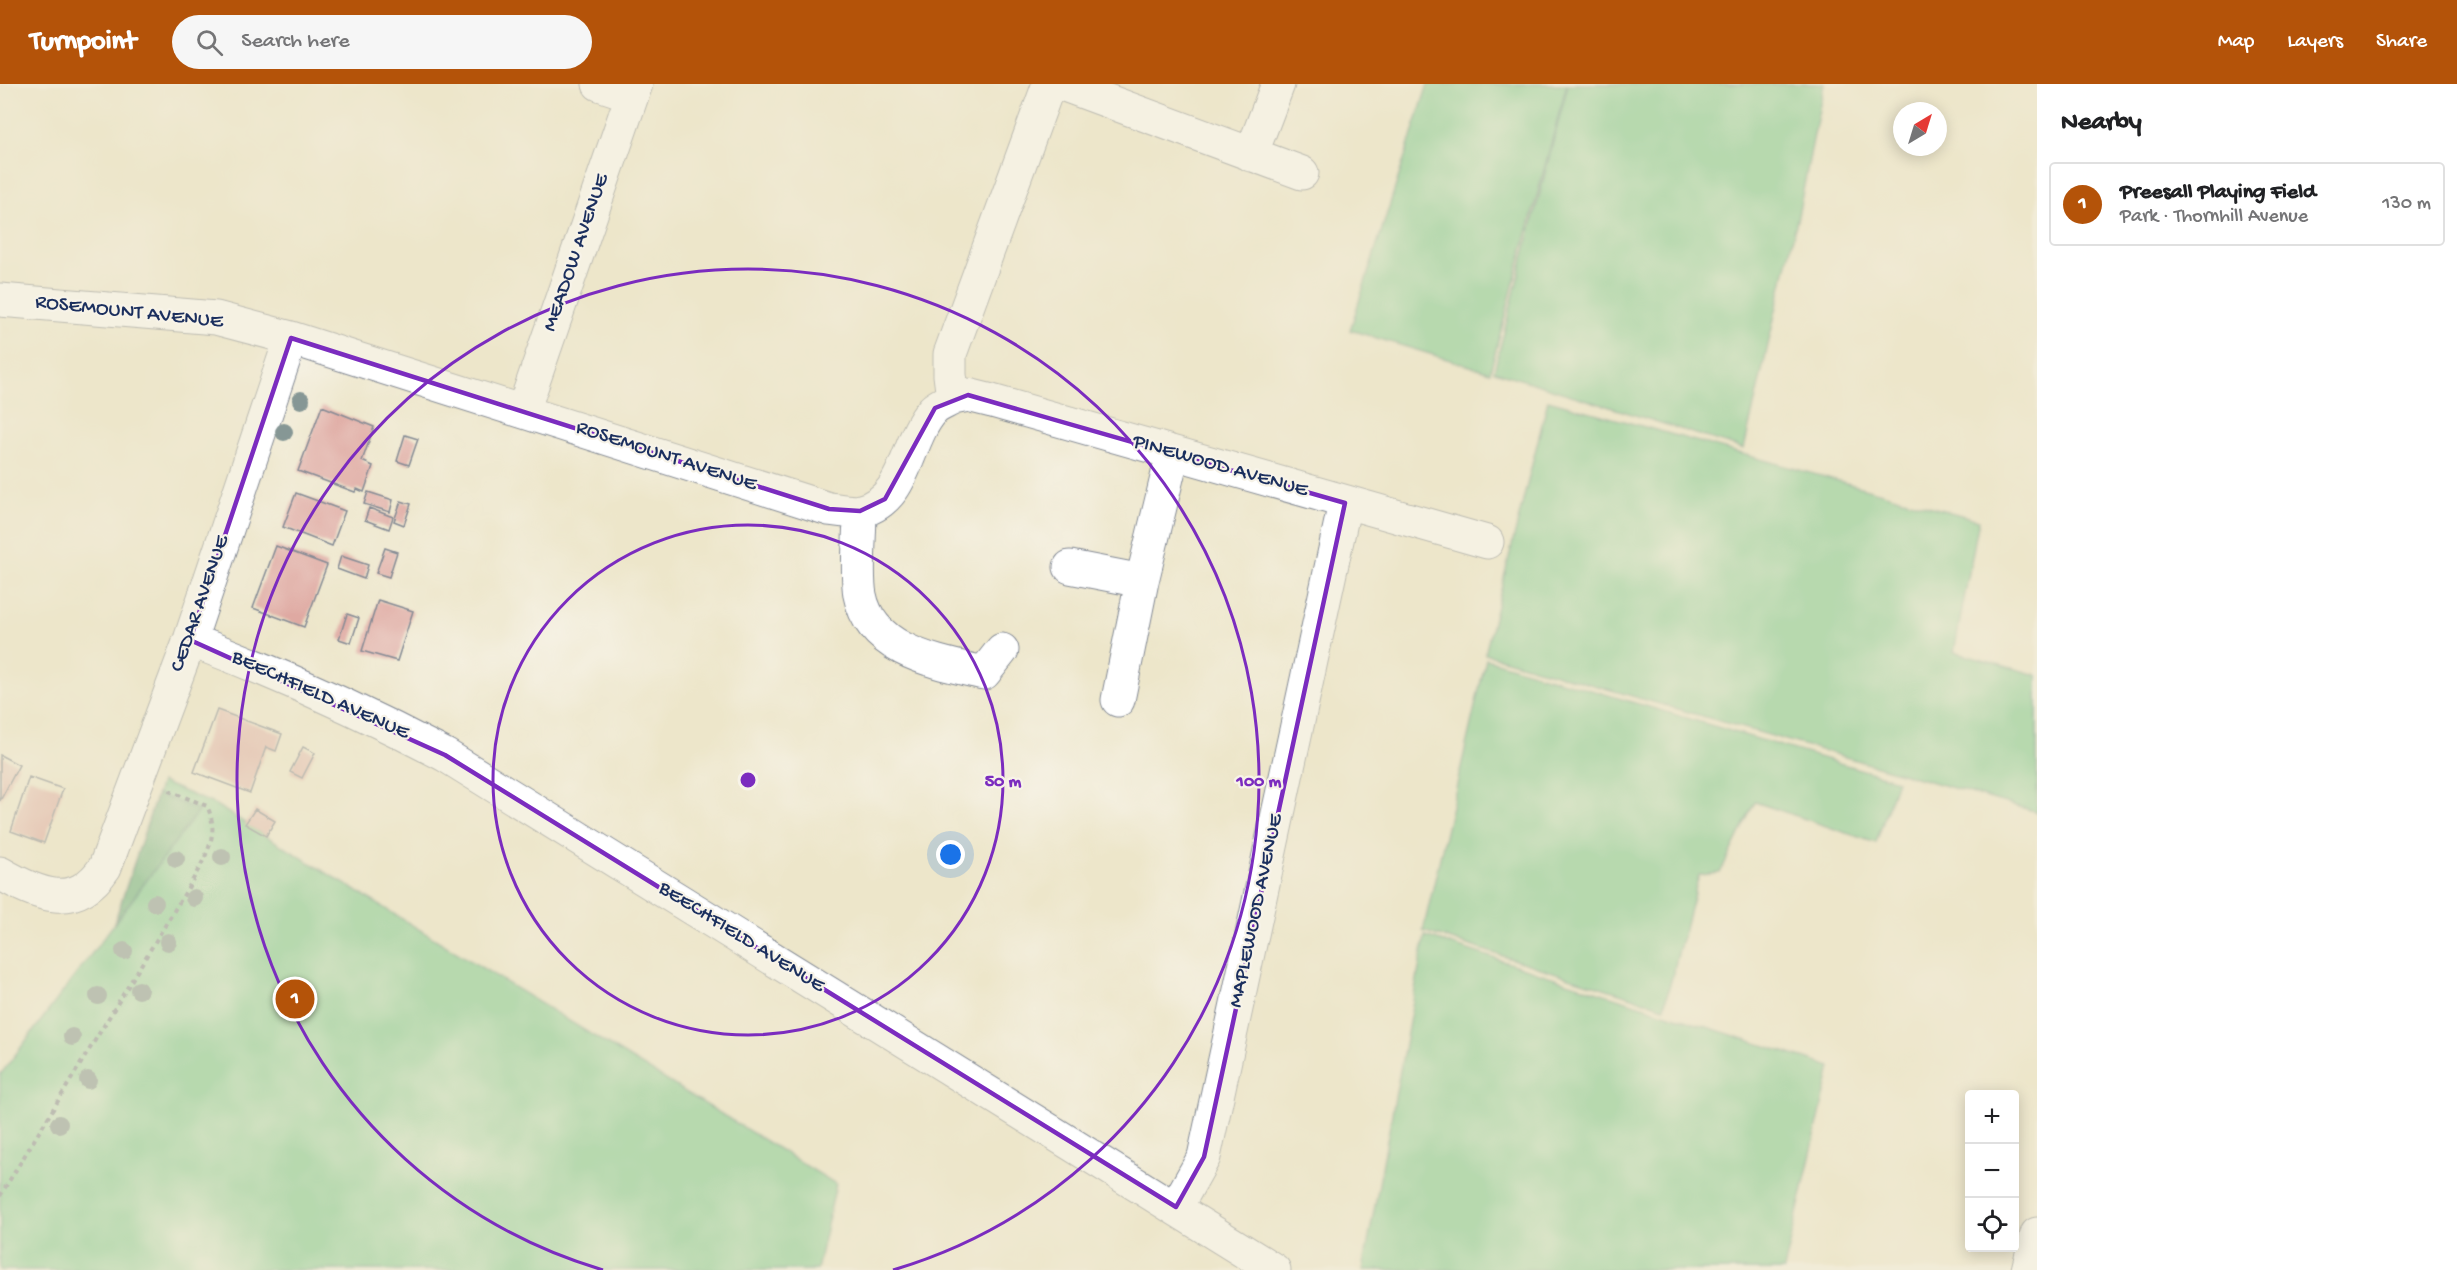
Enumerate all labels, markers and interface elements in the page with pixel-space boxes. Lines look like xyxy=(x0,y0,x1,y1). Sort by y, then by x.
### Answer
search box xyxy=(172,15,592,69)
text: Turnpoint xyxy=(30,26,136,59)
icon: search xyxy=(193,26,226,59)
text: Search here xyxy=(241,29,350,55)
text: Map xyxy=(2218,30,2254,55)
text: Layers xyxy=(2287,30,2343,55)
text: Share xyxy=(2376,30,2427,55)
north arrow xyxy=(1893,102,1947,156)
text: Nearby xyxy=(2061,108,2142,139)
street label: MEADOW AVENUE xyxy=(538,170,616,335)
text: Preesall Playing Field xyxy=(2120,180,2316,206)
text: 1 xyxy=(2078,193,2087,216)
text: 130 m xyxy=(2382,193,2431,216)
text: Park · Thornhill Avenue xyxy=(2120,206,2308,229)
street label: ROSEMOUNT AVENUE xyxy=(34,291,225,335)
street label: ROSEMOUNT AVENUE xyxy=(572,416,760,498)
street label: PINEWOOD AVENUE xyxy=(1128,430,1311,504)
street label: CEDAR AVENUE xyxy=(166,532,236,675)
street label: BEECHFIELD AVENUE xyxy=(226,645,413,747)
centre of rings xyxy=(738,770,758,790)
text: 50 m xyxy=(985,772,1022,793)
text: 100 m xyxy=(1236,772,1282,793)
street label: MAPLEWOOD AVENUE xyxy=(1224,811,1290,1010)
your location xyxy=(936,840,965,869)
street label: BEECHFIELD AVENUE xyxy=(652,876,830,1000)
pin: 1 xyxy=(276,976,314,1022)
map controls xyxy=(1965,1090,2019,1252)
button: + xyxy=(1965,1090,2019,1144)
button: − xyxy=(1965,1144,2019,1198)
button: locate xyxy=(1965,1198,2019,1252)

